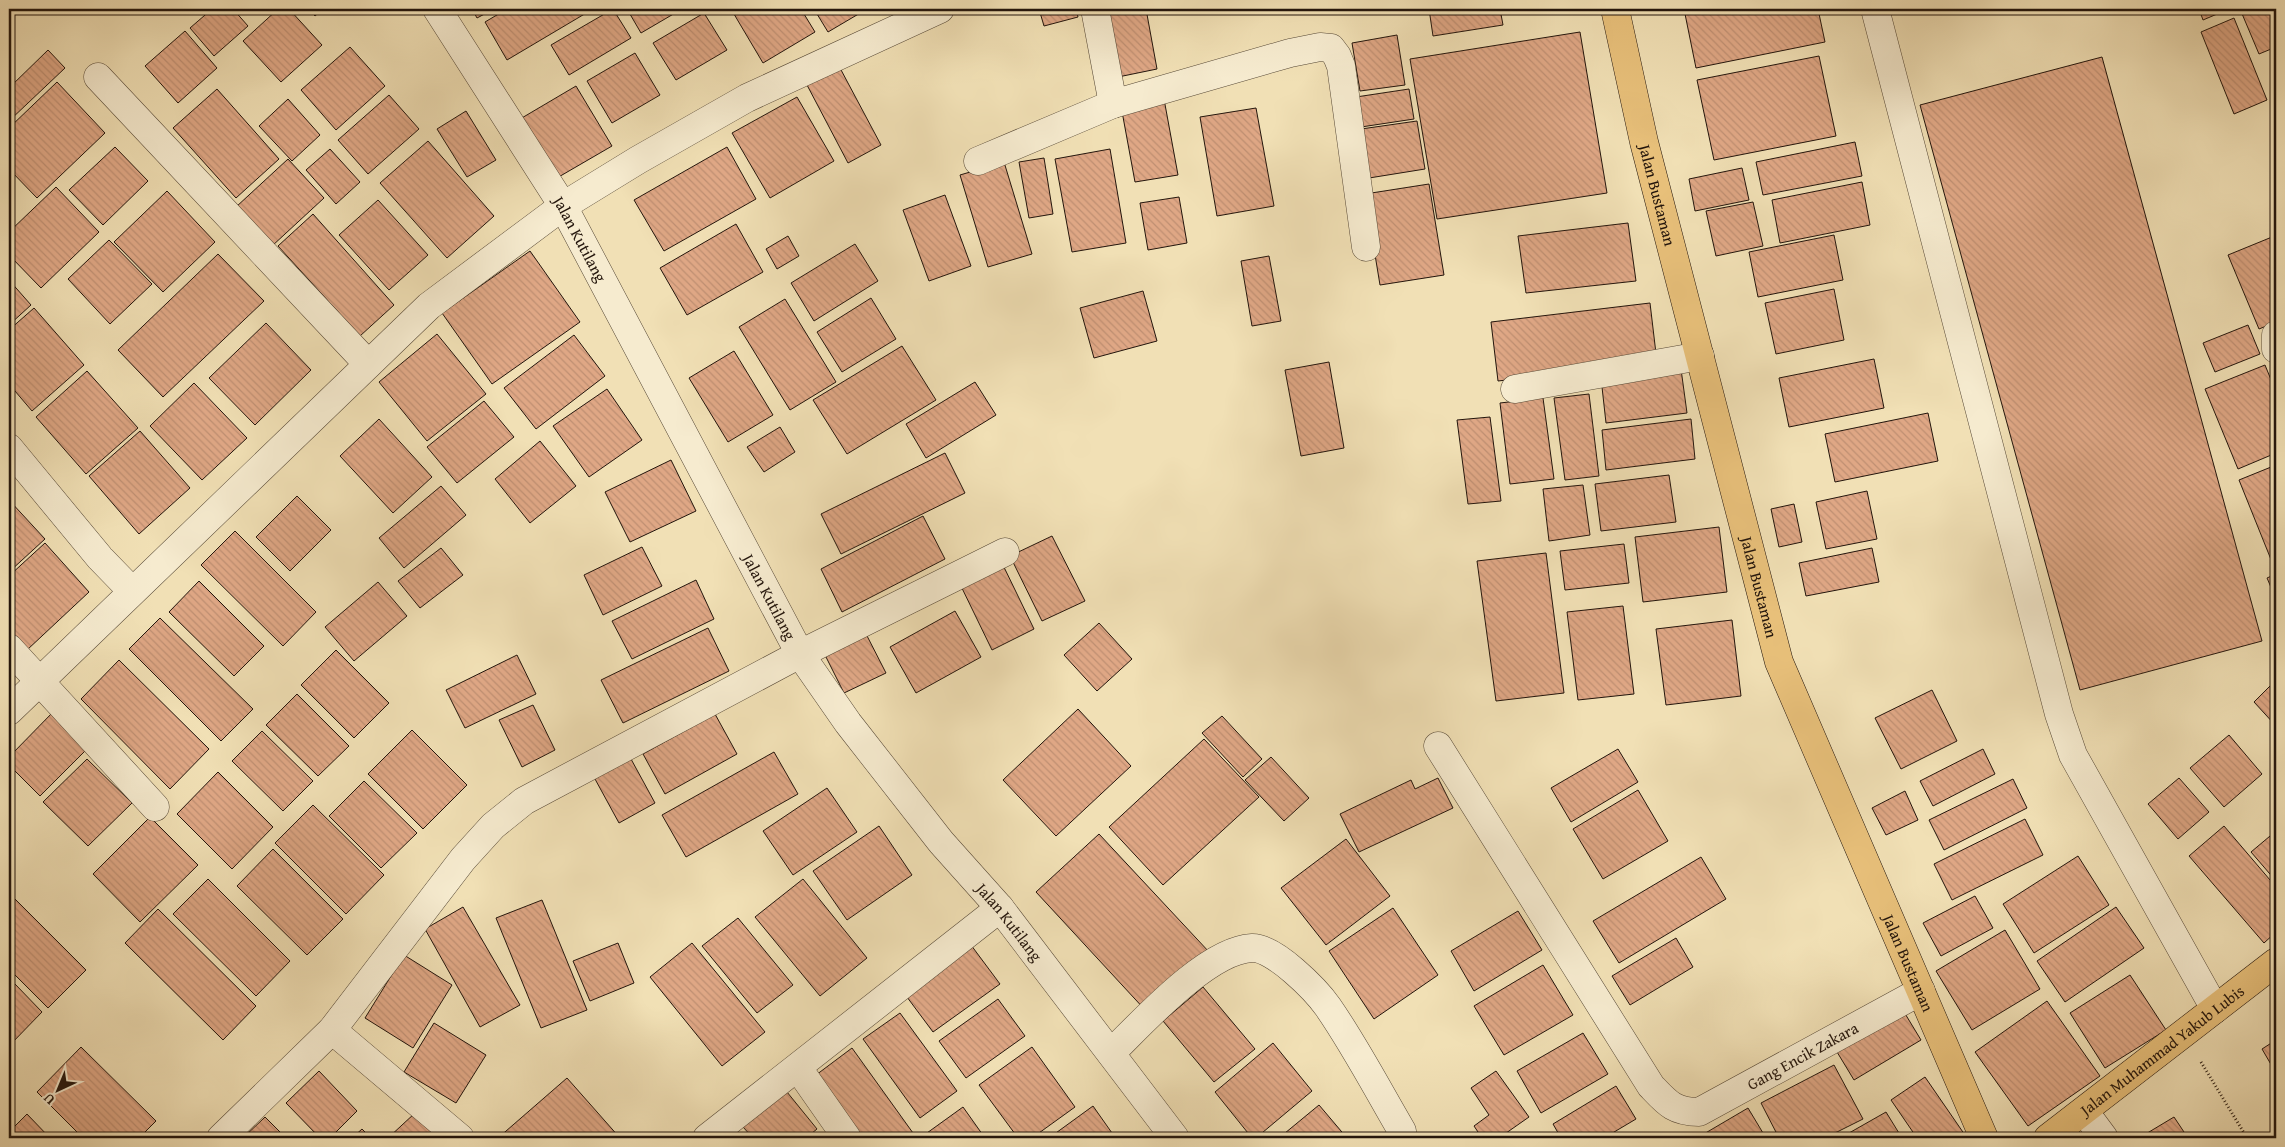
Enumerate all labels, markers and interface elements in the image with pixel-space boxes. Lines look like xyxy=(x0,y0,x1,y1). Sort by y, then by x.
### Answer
street label: Jalan Bustaman xyxy=(1633,140,1682,249)
street label: Jalan Kutilang xyxy=(546,189,613,286)
street label: Jalan Bustaman xyxy=(1734,532,1784,641)
street label: Jalan Kutilang xyxy=(736,548,802,644)
street label: Jalan Kutilang xyxy=(969,876,1048,966)
street label: Jalan Bustaman xyxy=(1876,909,1940,1015)
street label: Jalan Muhammad Yakub Lubis xyxy=(2073,979,2249,1122)
street label: Gang Encik Zakara xyxy=(1743,1015,1863,1096)
north arrow xyxy=(32,1064,82,1114)
text: U xyxy=(38,1088,59,1110)

